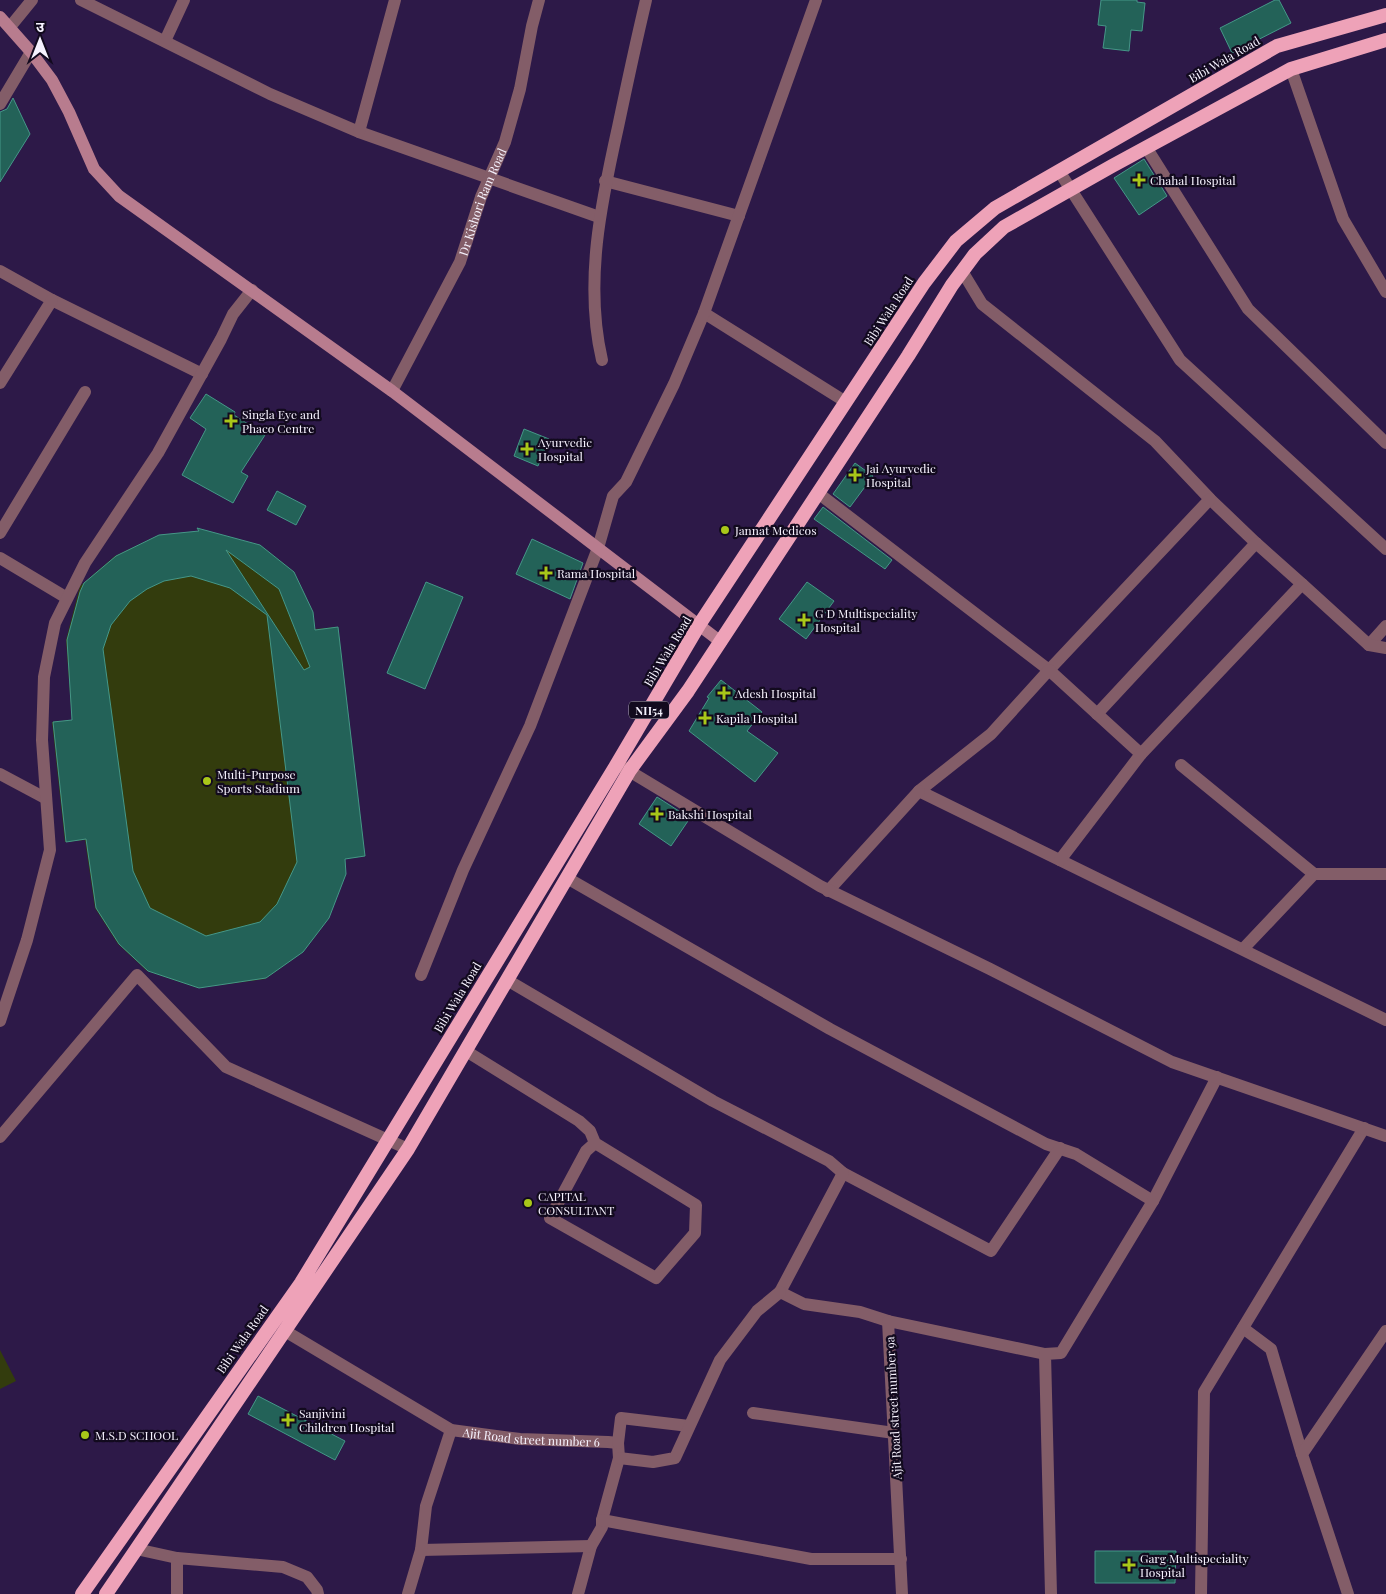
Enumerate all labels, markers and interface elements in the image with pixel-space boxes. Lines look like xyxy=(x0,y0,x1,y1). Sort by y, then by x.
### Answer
north arrow xyxy=(15,15,65,65)
text: उ xyxy=(36,17,45,36)
street label: Bibi Wala Road xyxy=(1186,32,1262,86)
street label: Dr Kishori Ram Road xyxy=(455,145,509,258)
place label: Chahal Hospital xyxy=(1150,172,1236,188)
marker: Chahal Hospital xyxy=(1132,173,1146,187)
street label: Bibi Wala Road xyxy=(860,273,916,349)
place label: Singla Eye and Phaco Centre xyxy=(242,406,320,436)
marker: Singla Eye and Phaco Centre xyxy=(224,414,238,428)
place label: Ayurvedic Hospital xyxy=(537,434,592,464)
marker: Ayurvedic Hospital xyxy=(520,442,534,456)
place label: Jai Ayurvedic Hospital xyxy=(865,460,936,490)
marker: Jai Ayurvedic Hospital xyxy=(848,468,862,482)
place label: Jannat Medicos xyxy=(734,522,817,538)
marker: Jannat Medicos xyxy=(719,524,731,536)
place label: Rama Hospital xyxy=(557,565,636,581)
marker: Rama Hospital xyxy=(539,566,553,580)
place label: G D Multispeciality Hospital xyxy=(815,605,918,635)
street label: Bibi Wala Road xyxy=(640,613,694,689)
marker: G D Multispeciality Hospital xyxy=(797,613,811,627)
place label: Adesh Hospital xyxy=(734,685,817,701)
marker: Adesh Hospital xyxy=(717,686,731,700)
road number: NH54 xyxy=(629,702,669,718)
place label: Kapila Hospital xyxy=(716,710,798,726)
marker: Kapila Hospital xyxy=(698,711,712,725)
place label: Multi-Purpose Sports Stadium xyxy=(217,766,300,796)
marker: Multi-Purpose Sports Stadium xyxy=(201,775,213,787)
place label: Bakshi Hospital xyxy=(668,806,752,822)
marker: Bakshi Hospital xyxy=(650,807,664,821)
street label: Bibi Wala Road xyxy=(430,959,484,1035)
place label: CAPITAL CONSULTANT xyxy=(538,1188,615,1218)
marker: CAPITAL CONSULTANT xyxy=(522,1197,534,1209)
street label: Bibi Wala Road xyxy=(213,1302,271,1376)
street label: Ajit Road street number 9a xyxy=(881,1336,905,1481)
place label: Sanjivini Children Hospital xyxy=(299,1405,395,1435)
marker: Sanjivini Children Hospital xyxy=(281,1413,295,1427)
street label: Ajit Road street number 6 xyxy=(461,1423,600,1450)
place label: M.S.D SCHOOL xyxy=(95,1427,178,1443)
marker: M.S.D SCHOOL xyxy=(79,1429,91,1441)
place label: Garg Multispeciality Hospital xyxy=(1140,1550,1248,1580)
marker: Garg Multispeciality Hospital xyxy=(1122,1558,1136,1572)

